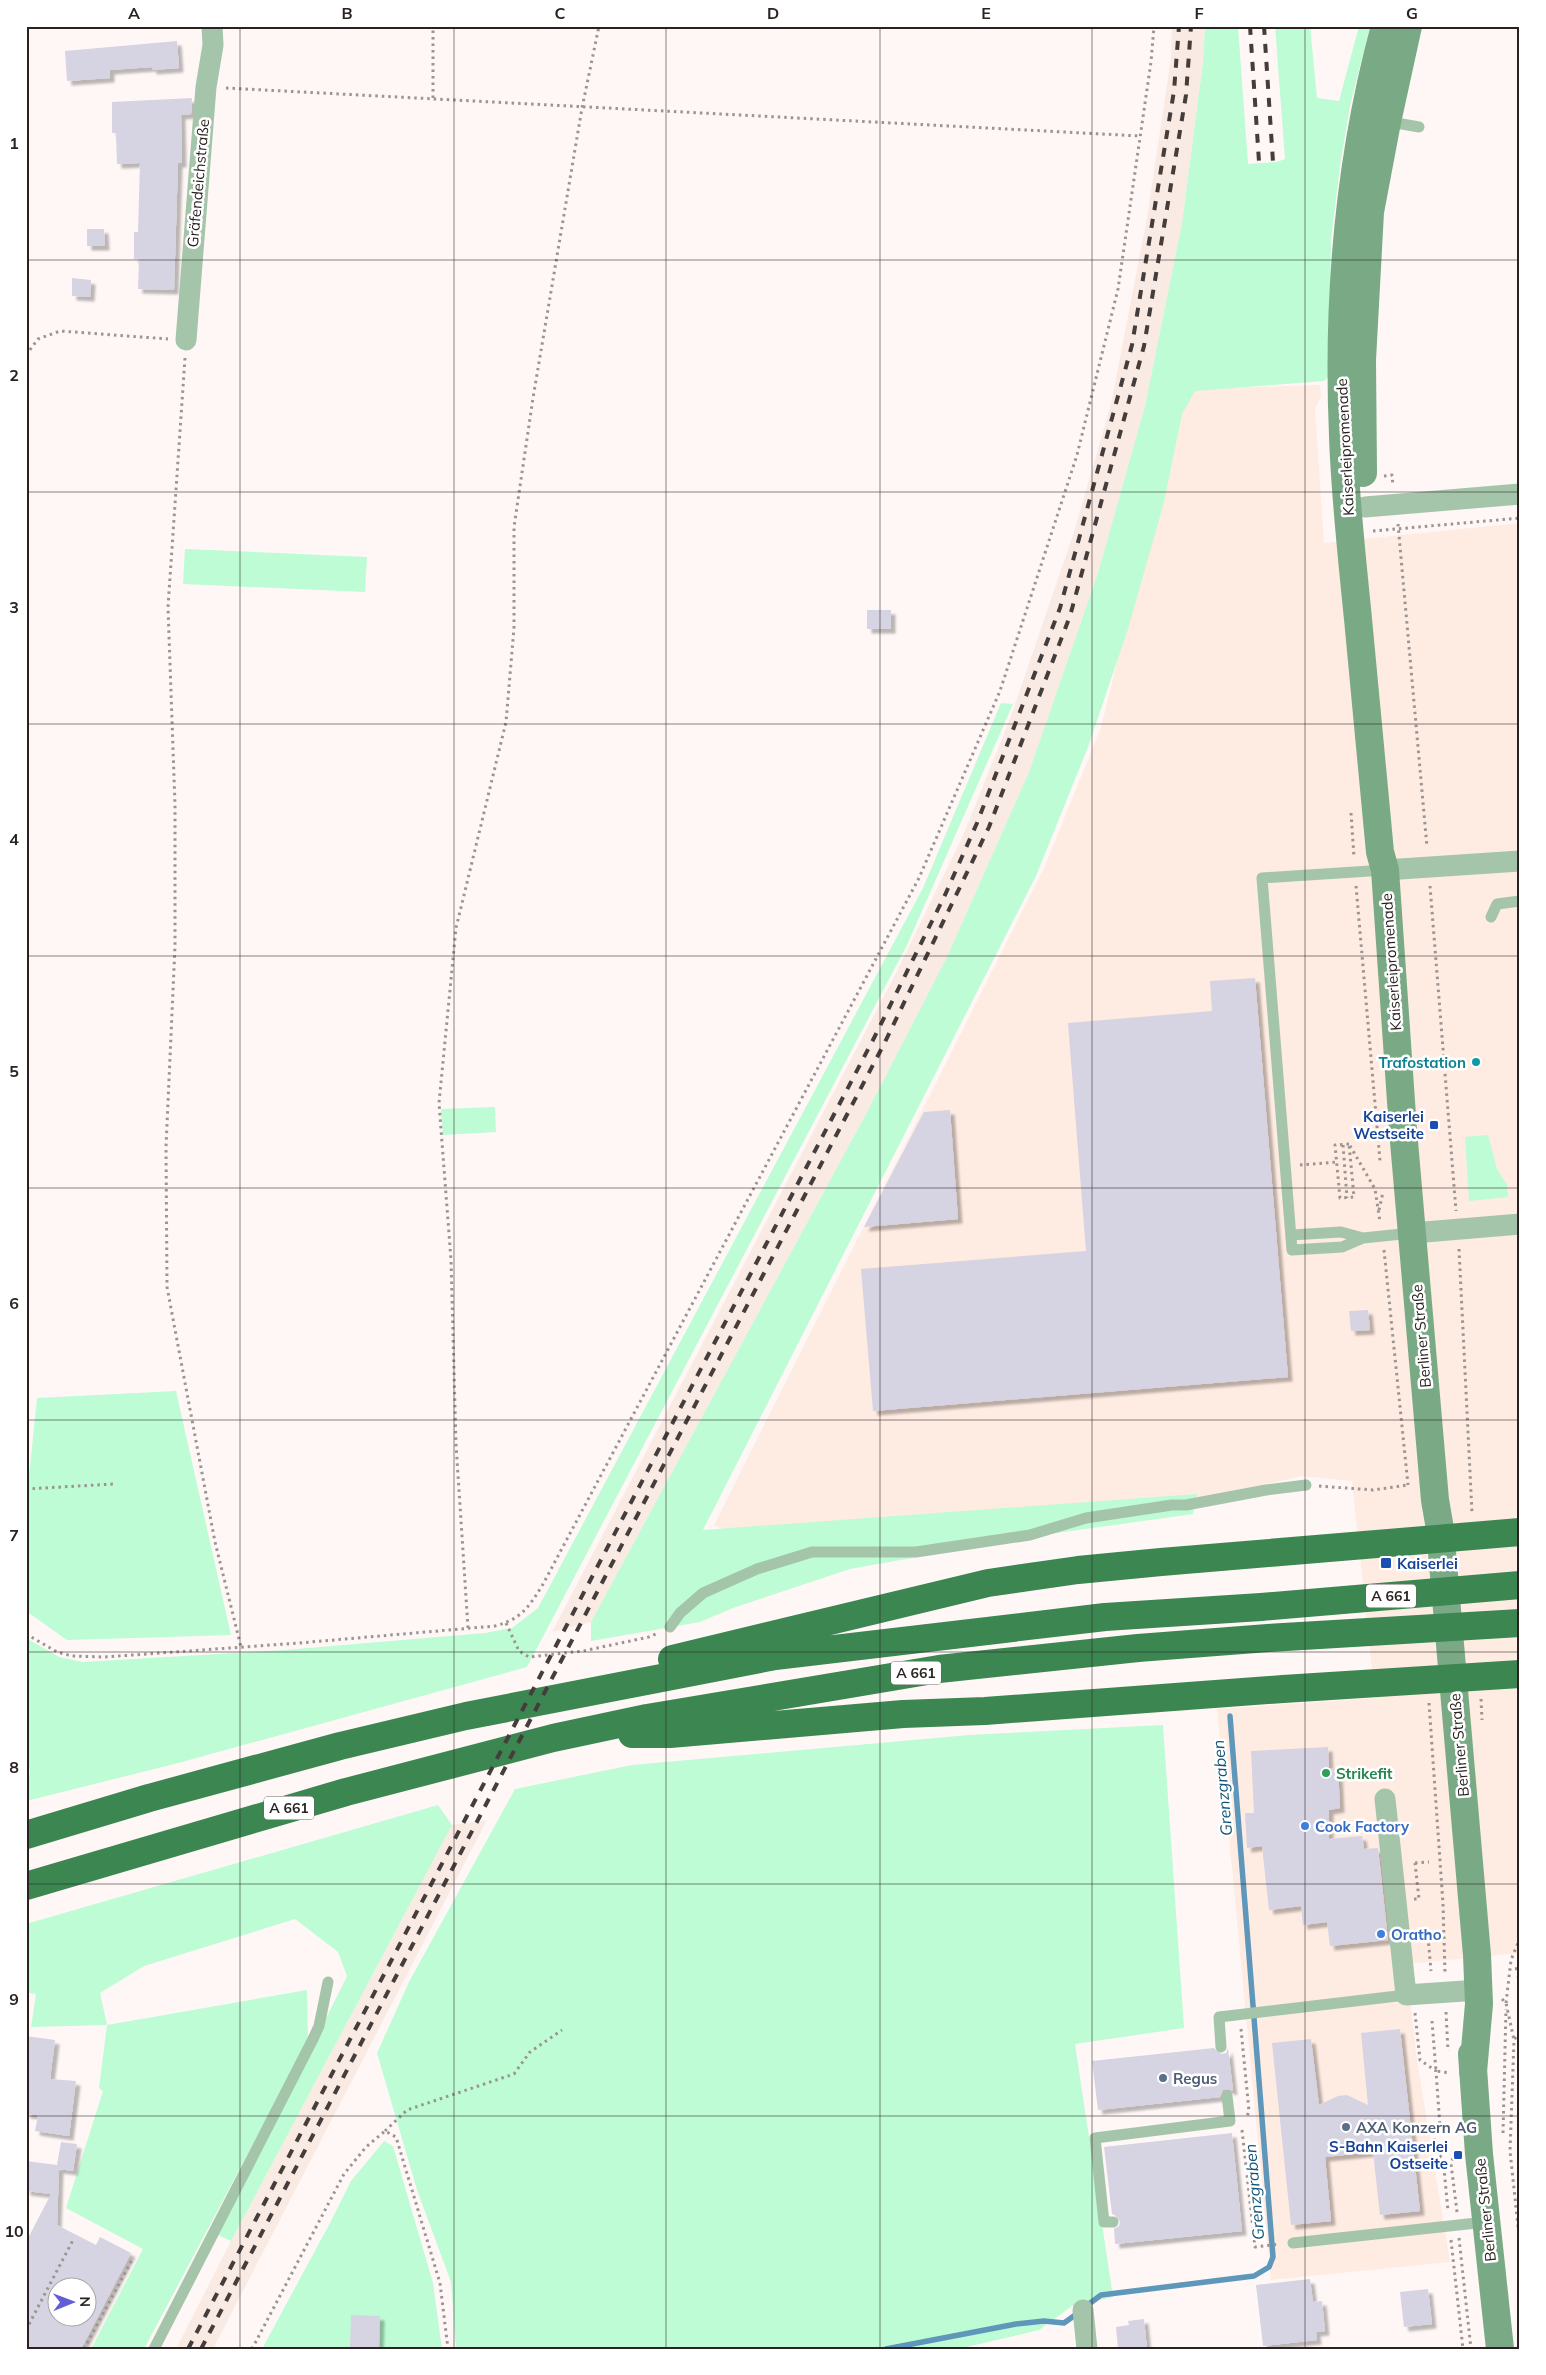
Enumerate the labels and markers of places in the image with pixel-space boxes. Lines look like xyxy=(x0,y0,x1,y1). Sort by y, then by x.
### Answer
place label: Trafostation xyxy=(1379,1053,1466,1072)
marker: Trafostation xyxy=(1470,1056,1482,1068)
place label: Kaiserlei Westseite xyxy=(1353,1107,1424,1143)
marker: Kaiserlei Westseite xyxy=(1428,1119,1440,1131)
place label: Kaiserlei xyxy=(1397,1554,1458,1573)
marker: Kaiserlei xyxy=(1379,1556,1393,1570)
place label: Strikefit xyxy=(1336,1764,1393,1783)
marker: Strikefit xyxy=(1320,1767,1332,1779)
place label: Cook Factory xyxy=(1315,1817,1410,1836)
marker: Cook Factory xyxy=(1299,1820,1311,1832)
place label: Oratho xyxy=(1391,1925,1442,1944)
marker: Oratho xyxy=(1375,1928,1387,1940)
place label: Regus xyxy=(1173,2069,1217,2088)
marker: Regus xyxy=(1157,2072,1169,2084)
place label: AXA Konzern AG xyxy=(1356,2118,1477,2137)
marker: AXA Konzern AG xyxy=(1340,2121,1352,2133)
place label: S-Bahn Kaiserlei Ostseite xyxy=(1329,2137,1448,2173)
marker: S-Bahn Kaiserlei Ostseite xyxy=(1452,2149,1464,2161)

